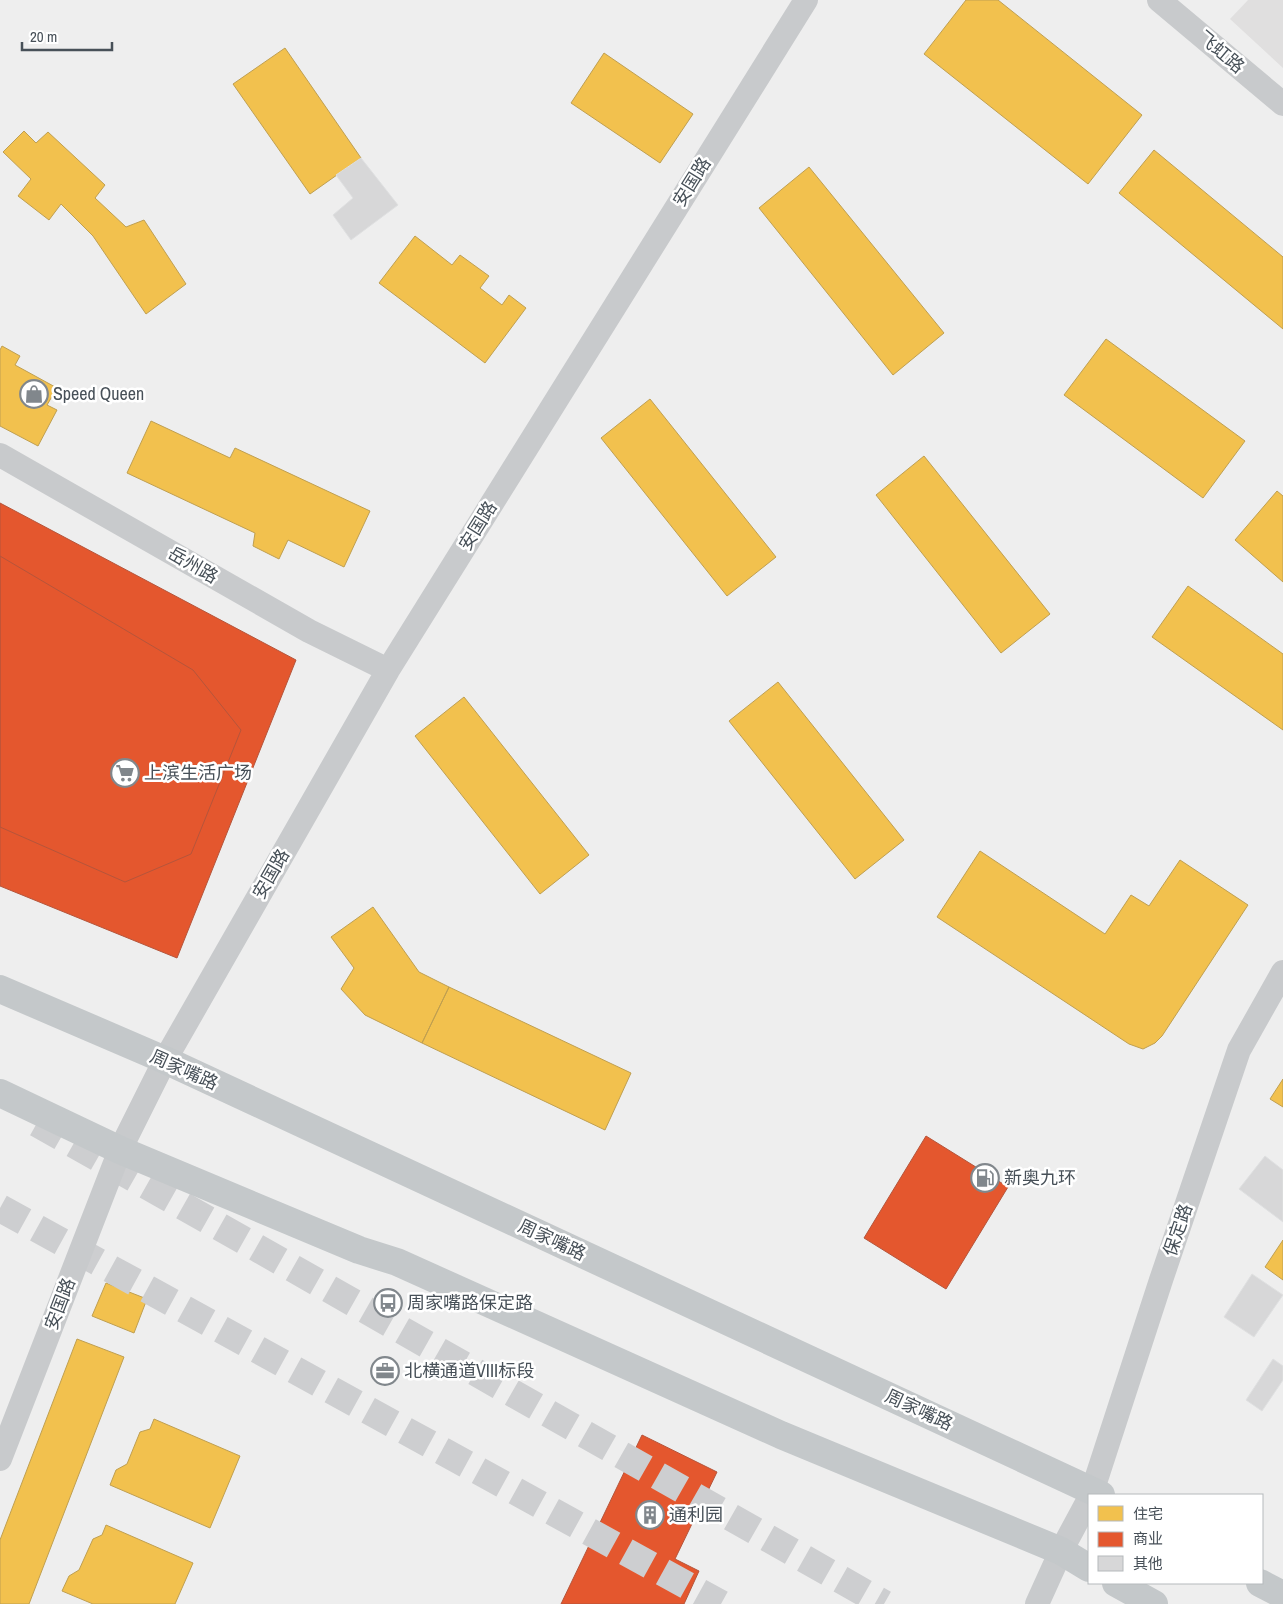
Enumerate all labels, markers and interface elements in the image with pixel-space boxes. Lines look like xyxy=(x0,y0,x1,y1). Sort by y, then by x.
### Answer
scale bar xyxy=(22,20,112,52)
street label: 飞虹路 xyxy=(1193,25,1250,79)
text: 20 m xyxy=(30,26,57,47)
street label: 安国路 xyxy=(667,152,716,211)
shop icon: Speed Queen xyxy=(19,379,49,409)
place label: Speed Queen xyxy=(53,381,144,406)
street label: 安国路 xyxy=(453,496,502,555)
street label: 岳州路 xyxy=(164,540,223,589)
supermarket icon: 上滨生活广场 xyxy=(110,758,140,788)
place label: 上滨生活广场 xyxy=(144,760,252,785)
street label: 安国路 xyxy=(246,844,295,903)
street label: 周家嘴路 xyxy=(146,1043,222,1096)
fuel station icon: 新奥九环 xyxy=(970,1163,1000,1193)
place label: 新奥九环 xyxy=(1004,1165,1076,1190)
street label: 保定路 xyxy=(1157,1200,1198,1259)
street label: 周家嘴路 xyxy=(514,1213,590,1266)
street label: 安国路 xyxy=(38,1274,81,1334)
bus stop icon: 周家嘴路保定路 xyxy=(373,1288,403,1318)
place label: 周家嘴路保定路 xyxy=(407,1290,533,1315)
office icon: 北横通道VIII标段 xyxy=(370,1356,400,1386)
place label: 北横通道VIII标段 xyxy=(404,1358,534,1383)
street label: 周家嘴路 xyxy=(881,1383,957,1436)
legend xyxy=(1088,1494,1263,1584)
building icon: 通利园 xyxy=(635,1500,665,1530)
place label: 通利园 xyxy=(669,1502,723,1527)
text: 住宅 xyxy=(1133,1503,1163,1524)
text: 商业 xyxy=(1133,1528,1163,1549)
text: 其他 xyxy=(1133,1553,1163,1574)

